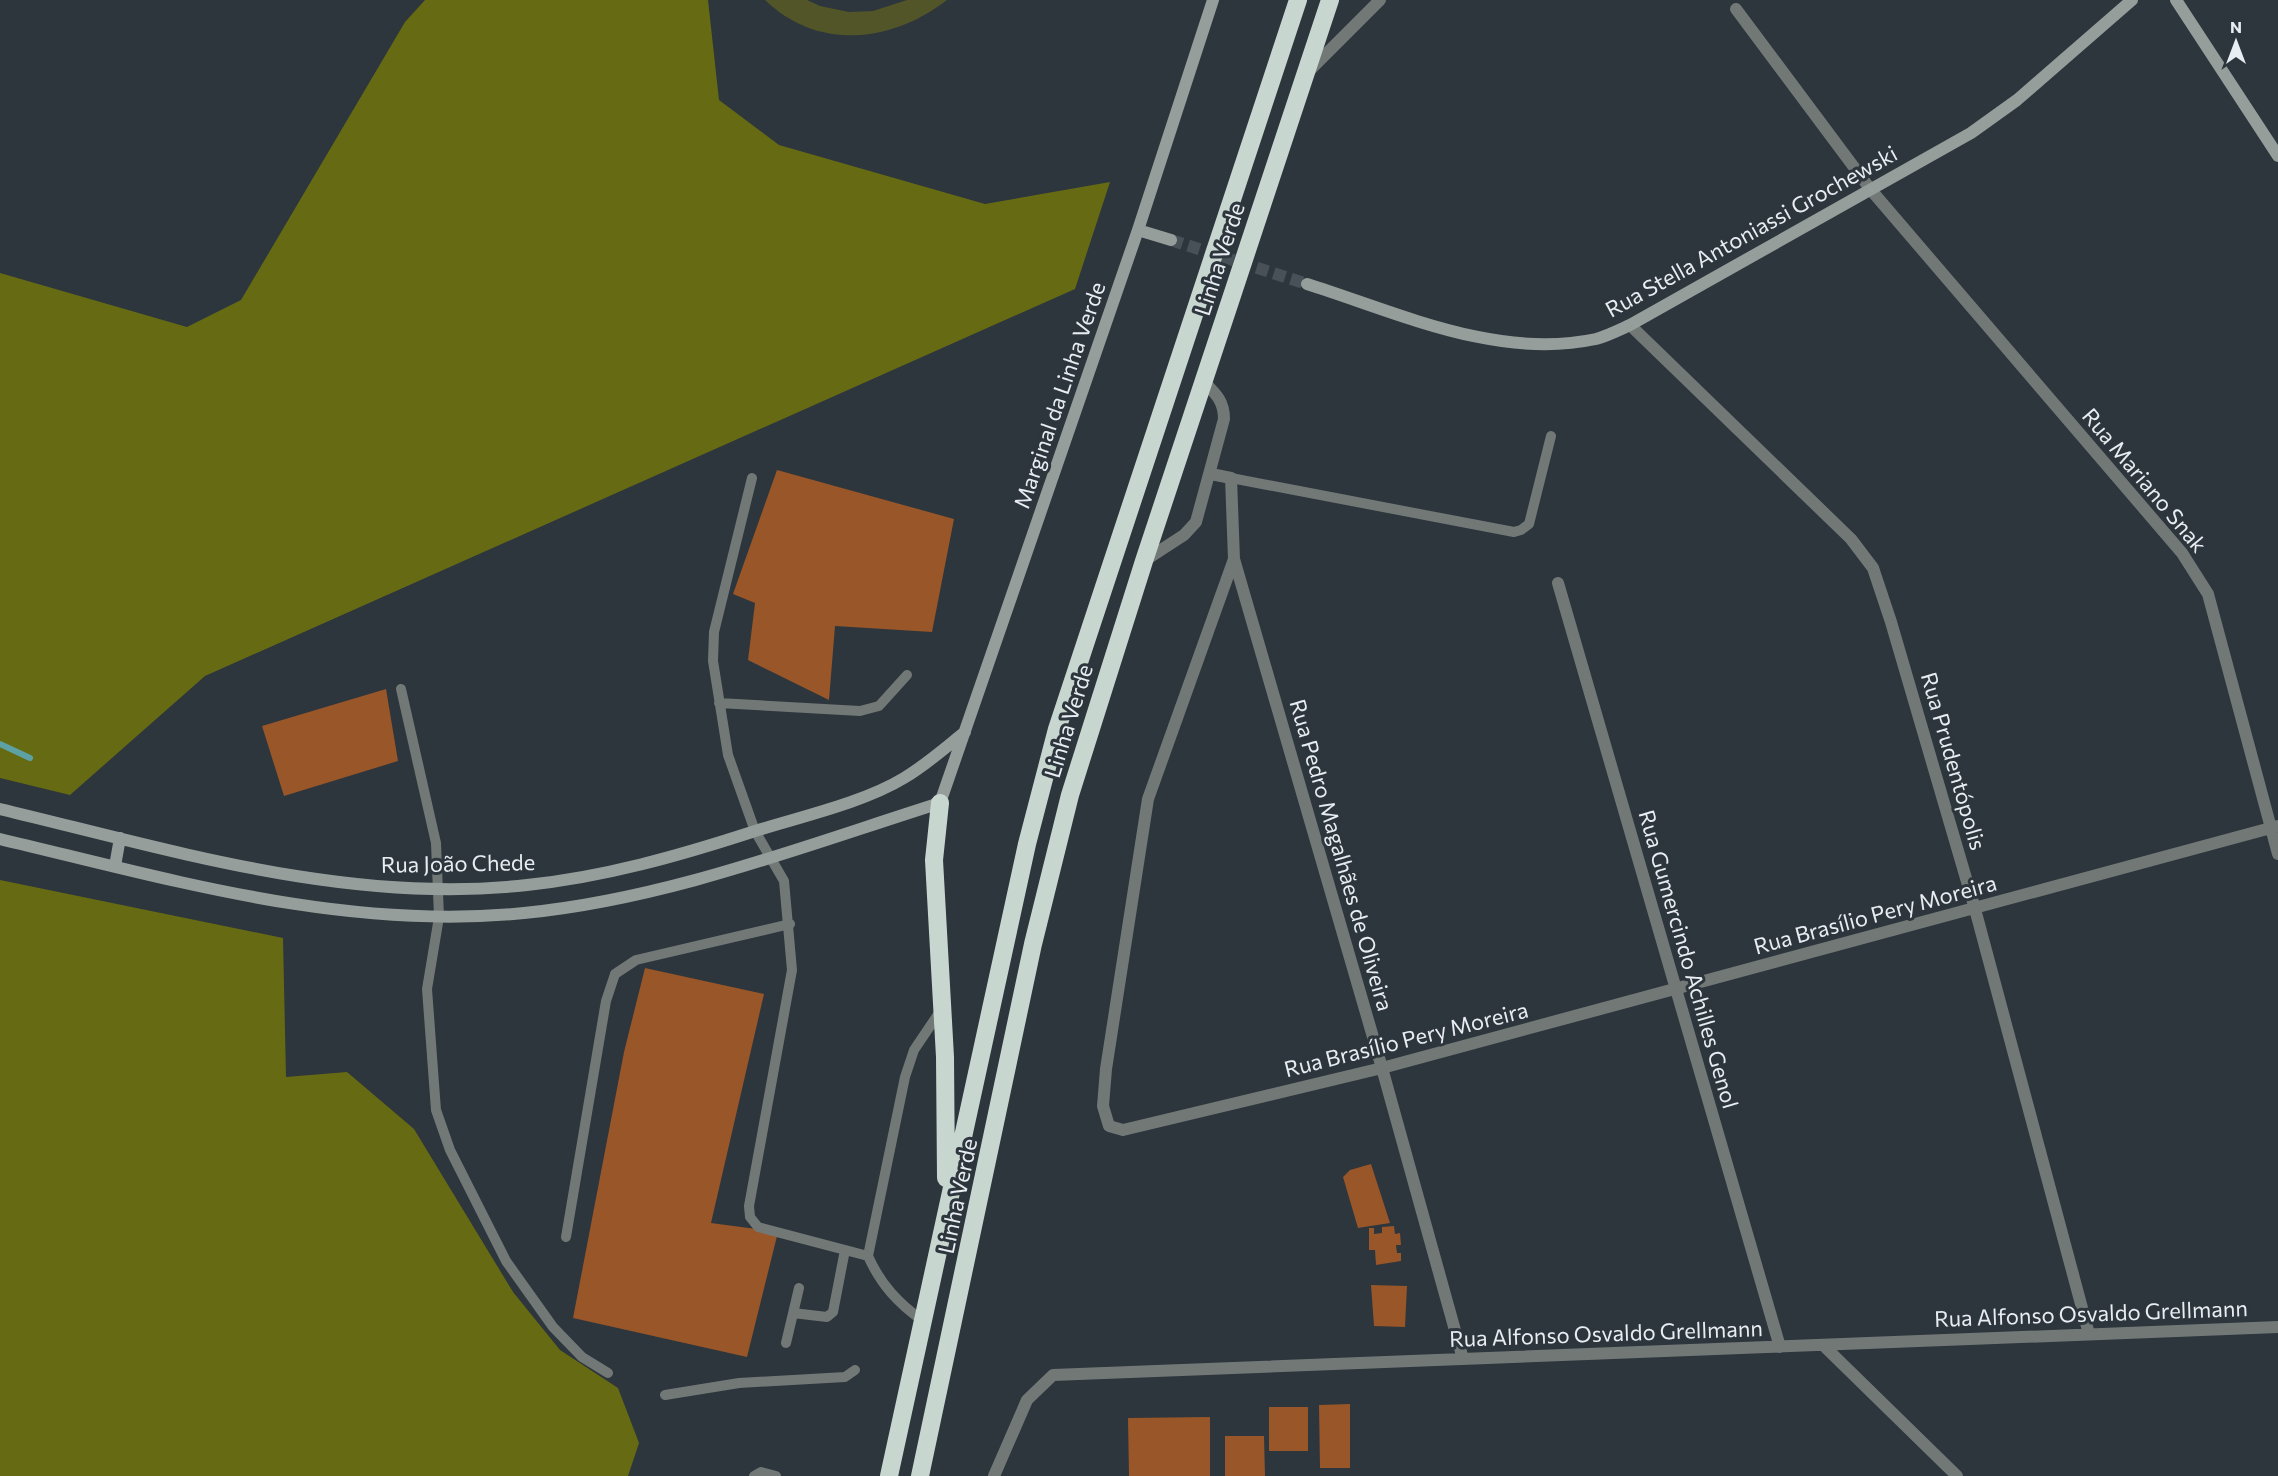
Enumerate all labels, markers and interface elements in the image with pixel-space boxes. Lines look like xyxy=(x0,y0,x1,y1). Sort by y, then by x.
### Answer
north arrow xyxy=(2206,12,2266,72)
text: N xyxy=(2230,17,2242,36)
street label: Rua Stella Antoniassi Grochewski xyxy=(1600,139,1902,323)
street label: Linha Verde xyxy=(1188,199,1250,319)
street label: Marginal da Linha Verde xyxy=(1007,278,1111,512)
street label: Rua Mariano Snak xyxy=(2077,402,2213,558)
street label: Linha Verde xyxy=(1038,661,1098,781)
street label: Rua Prudentópolis xyxy=(1916,669,1992,853)
street label: Rua Pedro Magalhães de Oliveira xyxy=(1284,696,1400,1014)
street label: Rua Gumercindo Achilles Genol xyxy=(1633,807,1745,1111)
street label: Rua João Chede xyxy=(381,848,535,878)
street label: Rua Brasílio Pery Moreira xyxy=(1751,869,1999,959)
street label: Rua Brasílio Pery Moreira xyxy=(1281,996,1531,1082)
street label: Linha Verde xyxy=(932,1136,982,1256)
street label: Rua Alfonso Osvaldo Grellmann xyxy=(1934,1294,2248,1332)
street label: Rua Alfonso Osvaldo Grellmann xyxy=(1449,1314,1763,1352)

